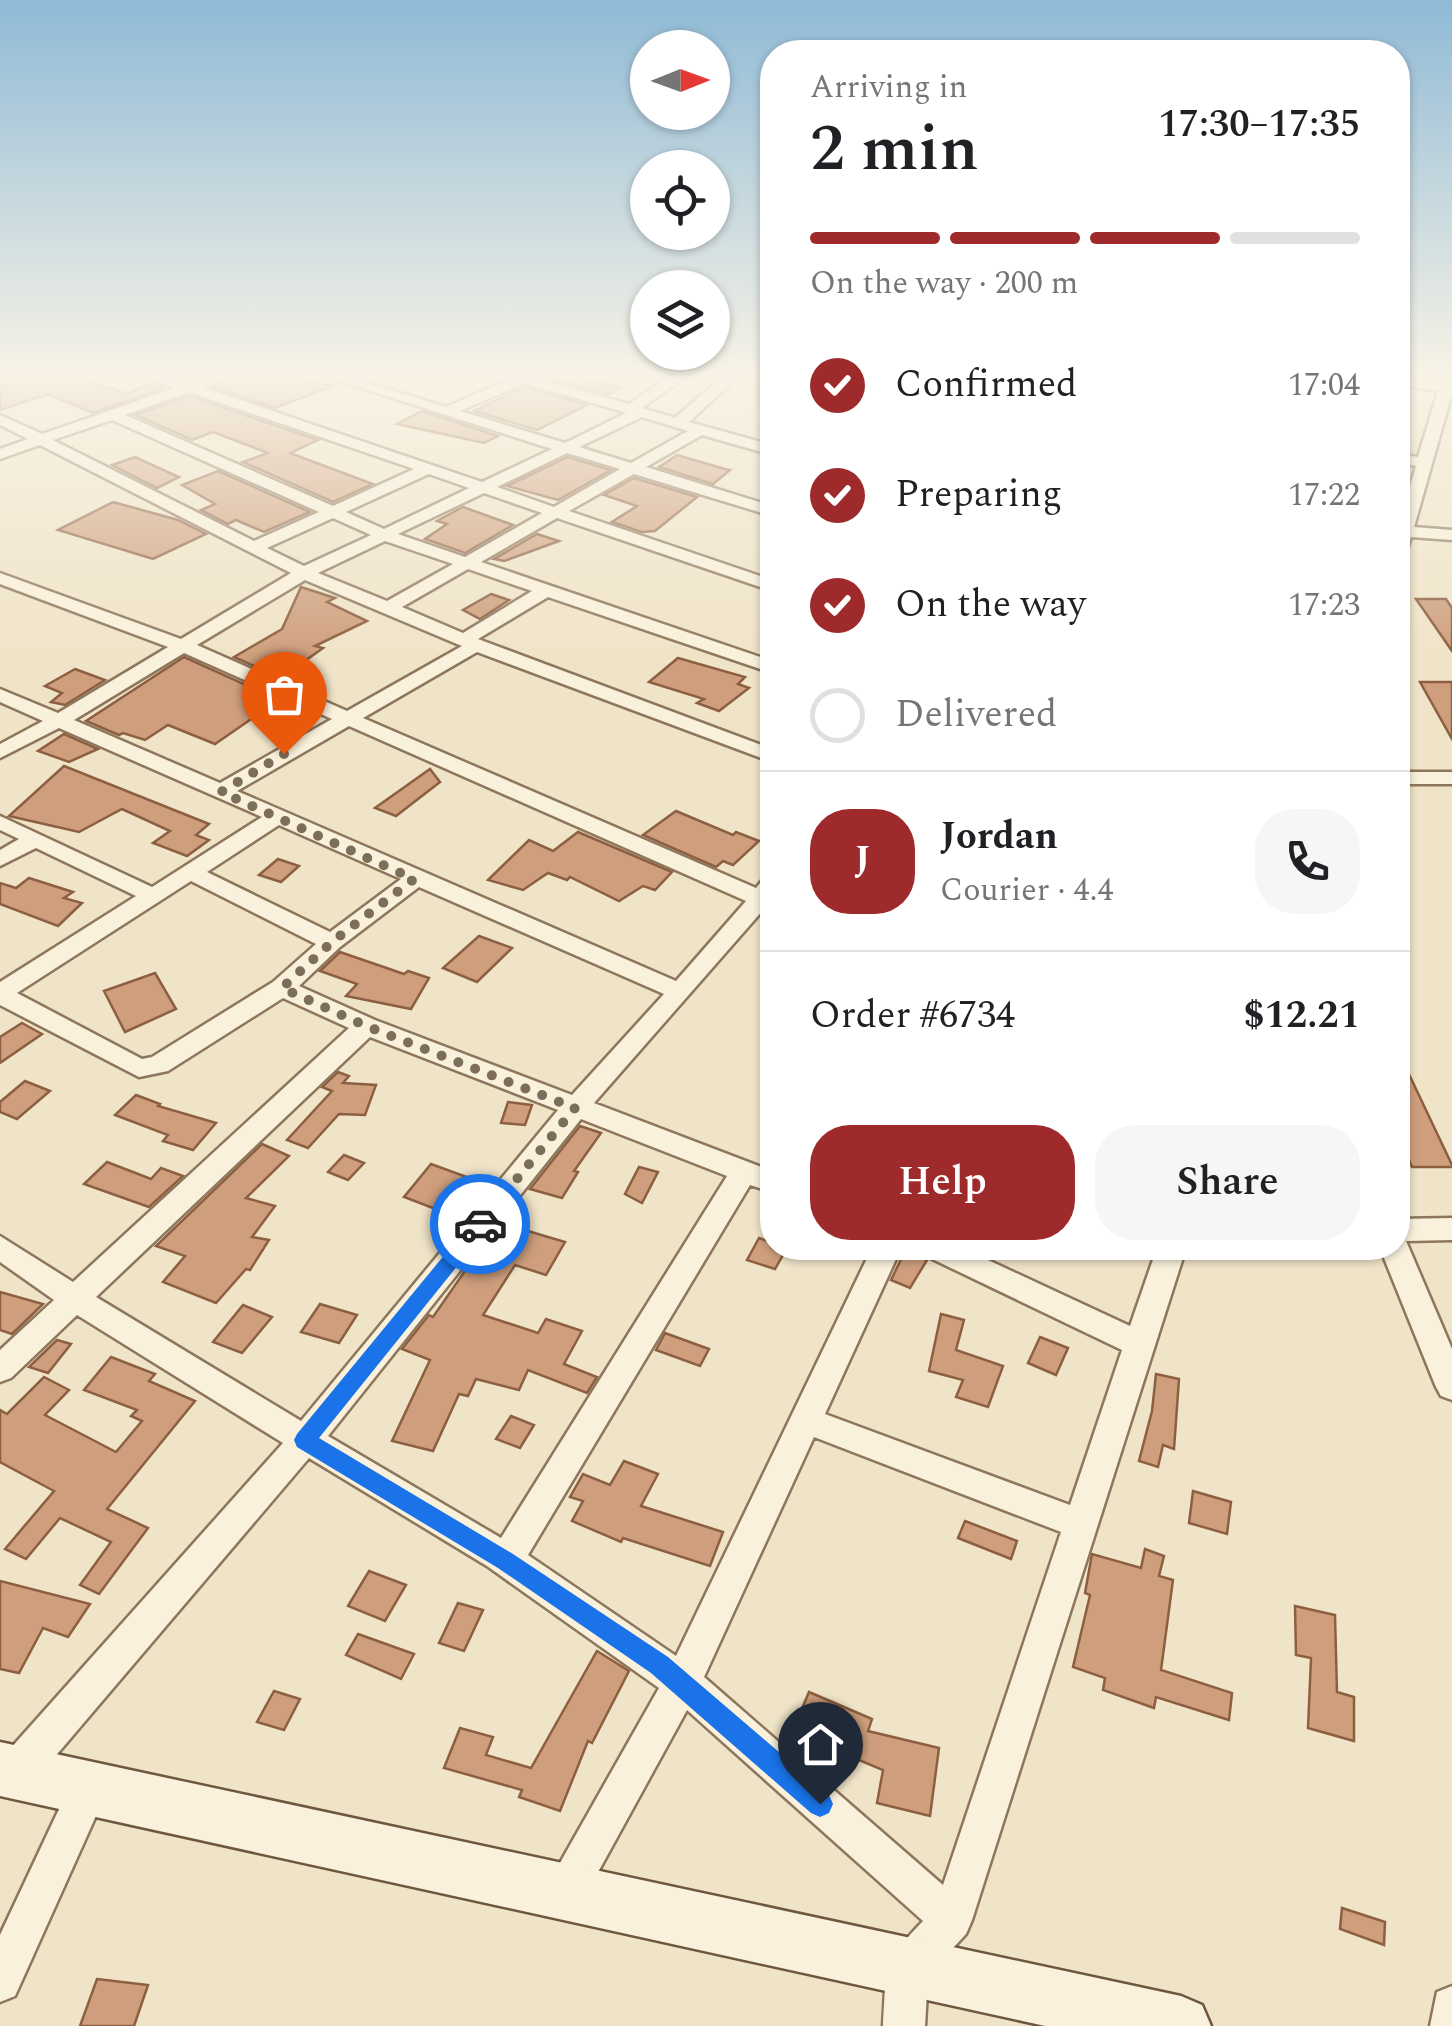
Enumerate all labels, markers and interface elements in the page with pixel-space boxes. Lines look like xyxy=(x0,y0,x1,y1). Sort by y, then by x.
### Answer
north arrow xyxy=(630,30,730,130)
map controls xyxy=(630,30,730,370)
text: Arriving in xyxy=(810,63,967,112)
text: 17:30–17:35 xyxy=(1158,96,1360,154)
text: 2 min xyxy=(810,100,979,199)
button: locate xyxy=(630,150,730,250)
text: On the way · 200 m xyxy=(810,259,1078,308)
button: layers xyxy=(630,270,730,370)
text: Confirmed xyxy=(895,356,1077,414)
icon: check xyxy=(810,358,865,413)
text: 17:04 xyxy=(1288,361,1360,410)
text: Preparing xyxy=(895,466,1062,524)
icon: check xyxy=(810,468,865,523)
text: 17:22 xyxy=(1288,471,1360,520)
text: On the way xyxy=(895,576,1086,634)
icon: check xyxy=(810,578,865,633)
text: 17:23 xyxy=(1288,581,1360,630)
pin xyxy=(242,652,327,755)
icon: bag xyxy=(257,667,312,722)
text: Delivered xyxy=(895,686,1057,744)
text: Jordan xyxy=(940,808,1058,866)
button: phone xyxy=(1255,809,1360,914)
text: J xyxy=(854,832,871,890)
text: Courier · 4.4 xyxy=(940,866,1113,915)
text: Order #6734 xyxy=(810,987,1015,1045)
text: $12.21 xyxy=(1243,987,1360,1045)
button: Help xyxy=(810,1125,1075,1240)
button: Share xyxy=(1095,1125,1360,1240)
courier xyxy=(430,1174,530,1274)
icon: car xyxy=(453,1197,508,1252)
pin xyxy=(778,1702,863,1805)
icon: home xyxy=(793,1717,848,1772)

